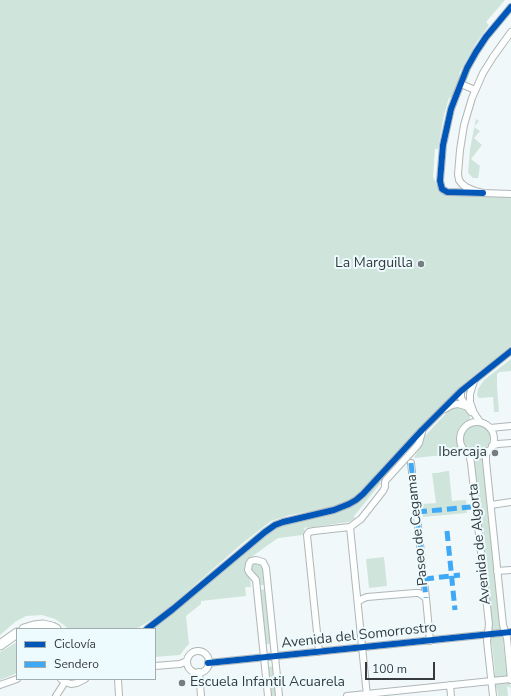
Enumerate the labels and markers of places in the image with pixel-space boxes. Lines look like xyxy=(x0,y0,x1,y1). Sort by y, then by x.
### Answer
place label: La Marguilla xyxy=(335,256,413,272)
marker: La Marguilla xyxy=(416,259,426,269)
place label: Ibercaja xyxy=(438,445,487,461)
marker: Ibercaja xyxy=(490,448,500,458)
place label: Escuela Infantil Acuarela xyxy=(190,675,345,691)
marker: Escuela Infantil Acuarela xyxy=(177,678,187,688)

